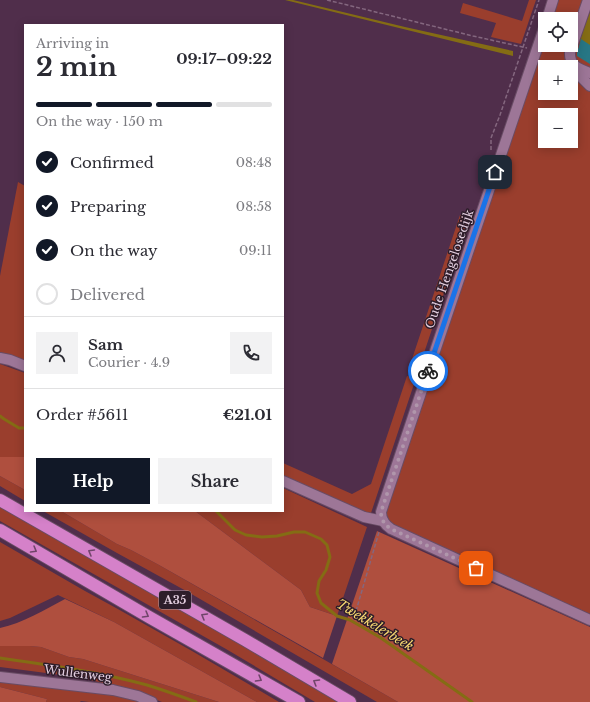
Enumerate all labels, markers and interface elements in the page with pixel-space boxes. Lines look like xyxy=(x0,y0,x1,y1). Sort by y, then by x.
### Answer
map controls xyxy=(538,12,578,148)
button: locate xyxy=(538,12,578,52)
text: Arriving in xyxy=(36,35,109,52)
text: 09:17–09:22 xyxy=(176,49,272,68)
text: 2 min xyxy=(36,51,117,83)
button: + xyxy=(538,60,578,100)
button: − xyxy=(538,108,578,148)
text: On the way · 150 m xyxy=(36,113,163,130)
icon: check xyxy=(36,151,58,173)
text: Confirmed xyxy=(70,153,154,172)
text: 08:48 xyxy=(236,154,272,171)
pin xyxy=(478,155,512,189)
icon: home xyxy=(484,161,506,183)
icon: check xyxy=(36,195,58,217)
text: Preparing xyxy=(70,197,146,216)
text: 08:58 xyxy=(236,198,272,215)
street label: Oude Hengelosedijk xyxy=(422,207,477,331)
icon: check xyxy=(36,239,58,261)
text: On the way xyxy=(70,241,158,260)
text: 09:11 xyxy=(239,242,272,259)
text: Delivered xyxy=(70,285,145,304)
button: person xyxy=(36,332,78,374)
button: phone xyxy=(230,332,272,374)
text: Sam xyxy=(88,335,123,354)
courier xyxy=(408,351,448,391)
text: Courier · 4.9 xyxy=(88,354,170,371)
icon: bike xyxy=(417,360,439,382)
text: Order #5611 xyxy=(36,405,129,424)
text: €21.01 xyxy=(223,405,272,424)
button: Help xyxy=(36,458,150,504)
button: Share xyxy=(158,458,272,504)
one-way arrow xyxy=(30,545,37,552)
one-way arrow xyxy=(88,549,95,556)
pin xyxy=(459,551,493,585)
icon: bag xyxy=(465,557,487,579)
road number: A35 xyxy=(159,591,191,609)
water label: Twekkelerbeek xyxy=(333,595,417,655)
one-way arrow xyxy=(142,611,149,618)
one-way arrow xyxy=(201,614,208,621)
street label: Wullenweg xyxy=(42,661,114,685)
one-way arrow xyxy=(255,675,262,682)
one-way arrow xyxy=(313,680,320,687)

